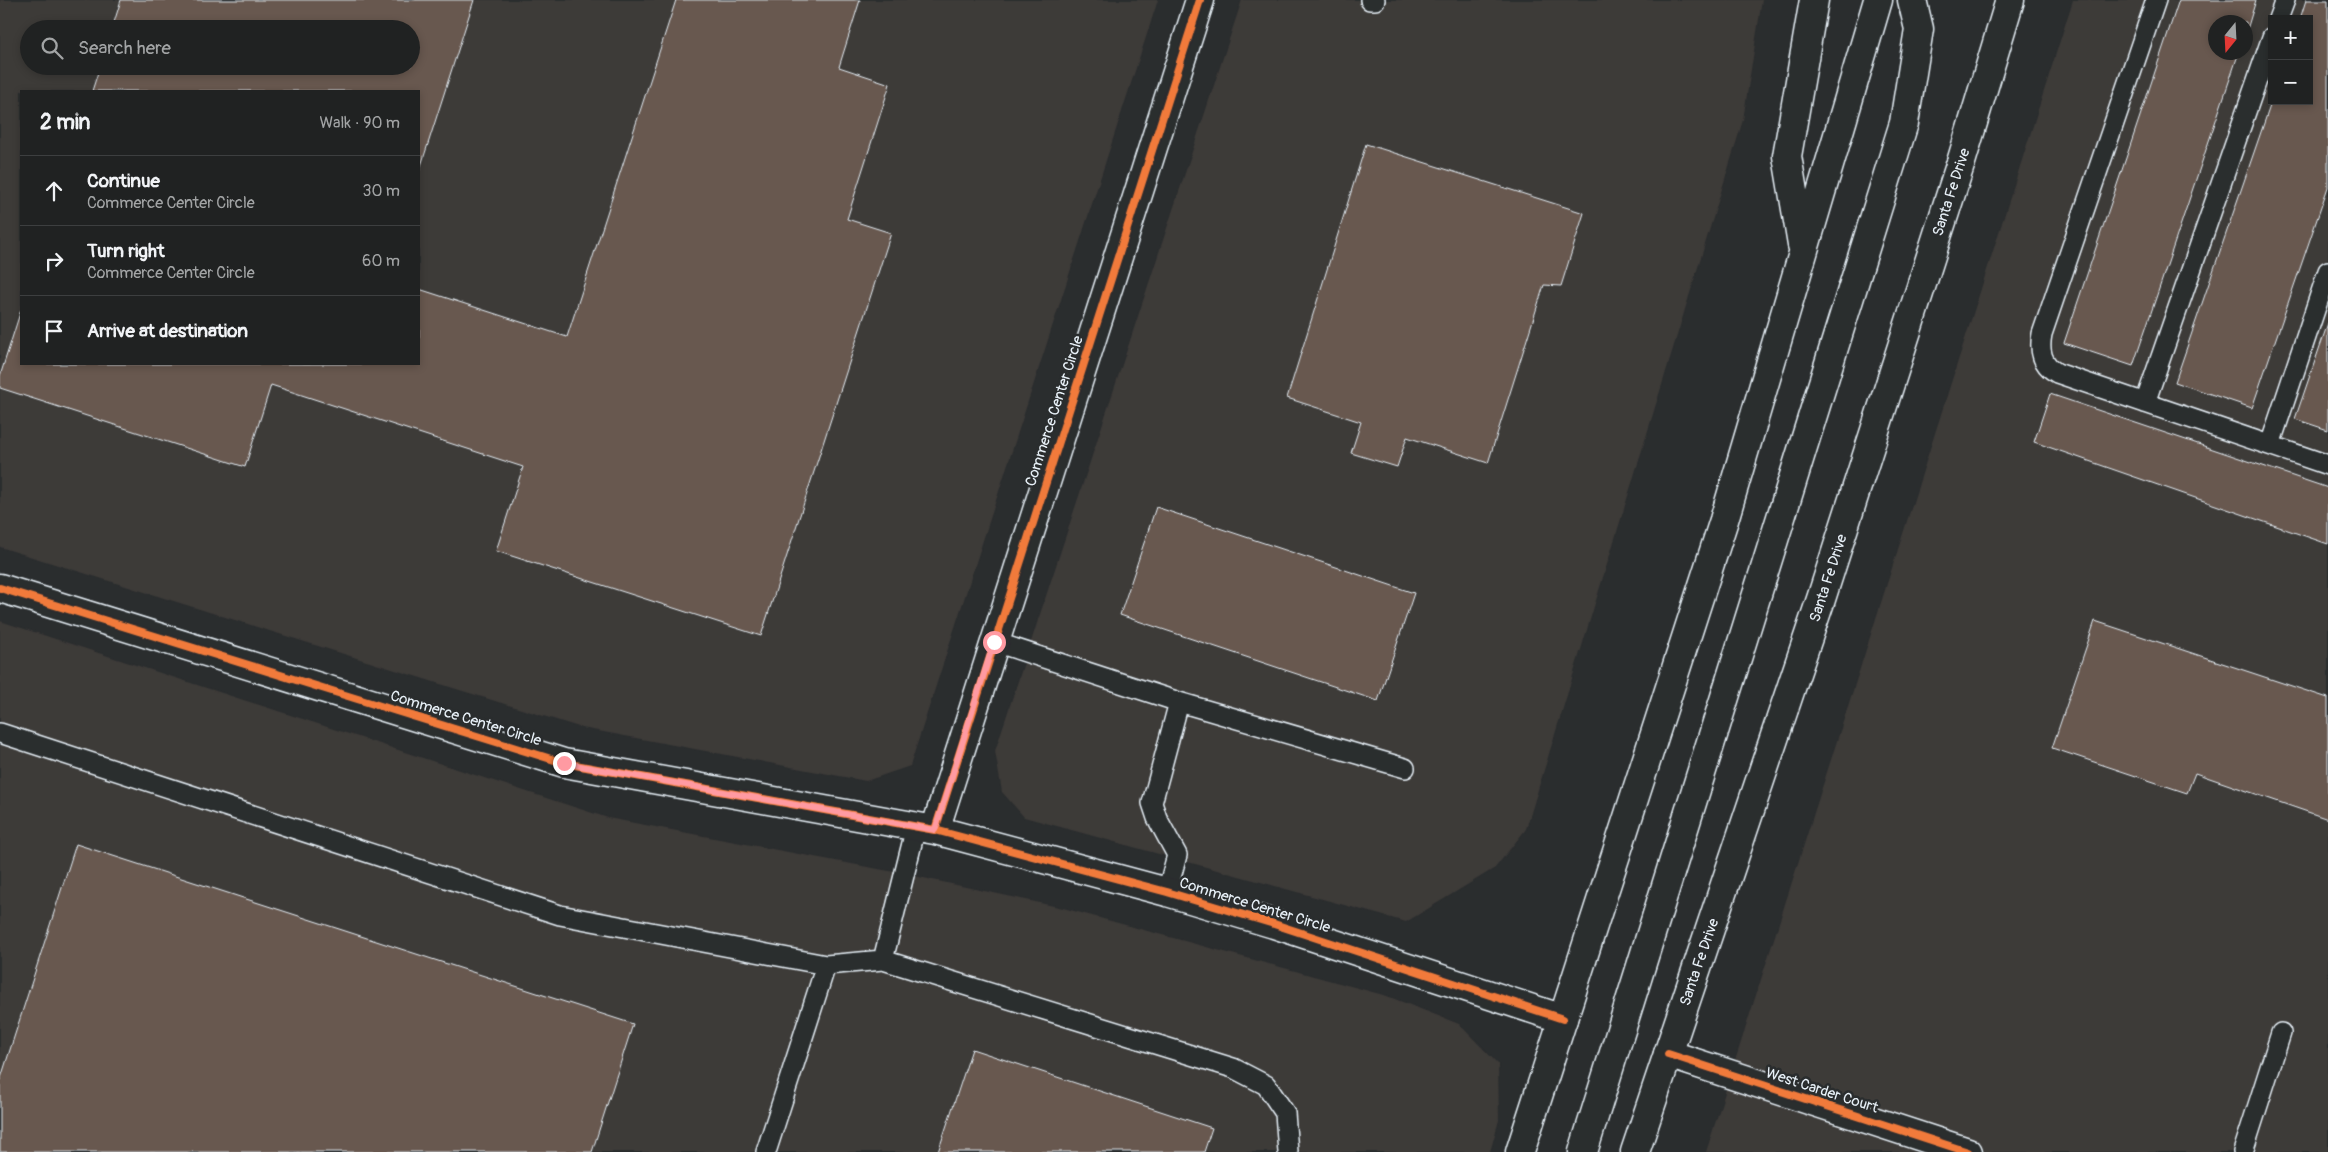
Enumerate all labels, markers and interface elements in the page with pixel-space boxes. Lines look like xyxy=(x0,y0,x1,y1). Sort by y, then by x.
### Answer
north arrow xyxy=(2208,15,2253,60)
map controls xyxy=(2268,15,2313,105)
button: + xyxy=(2268,15,2313,60)
search box xyxy=(20,20,420,75)
icon: search xyxy=(38,34,66,62)
text: Search here xyxy=(78,36,171,60)
button: − xyxy=(2268,60,2313,105)
text: 2 min xyxy=(40,109,90,136)
text: Walk · 90 m xyxy=(319,113,400,133)
street label: Santa Fe Drive xyxy=(1928,145,1975,238)
text: Continue xyxy=(87,169,160,193)
icon: ahead xyxy=(40,177,68,205)
text: 30 m xyxy=(362,181,400,201)
text: Commerce Center Circle xyxy=(87,193,255,213)
text: Turn right xyxy=(87,239,165,263)
icon: right xyxy=(40,247,68,275)
text: 60 m xyxy=(362,251,400,271)
text: Commerce Center Circle xyxy=(87,263,255,283)
icon: arrive xyxy=(40,317,68,345)
text: Arrive at destination xyxy=(87,319,248,343)
street label: Commerce Center Circle xyxy=(1021,333,1088,489)
street label: Santa Fe Drive xyxy=(1805,531,1852,624)
route start xyxy=(983,631,1006,654)
street label: Commerce Center Circle xyxy=(388,686,544,751)
route end xyxy=(553,752,576,775)
street label: Commerce Center Circle xyxy=(1177,873,1333,938)
street label: Santa Fe Drive xyxy=(1676,915,1723,1008)
street label: West Carder Court xyxy=(1763,1063,1881,1118)

